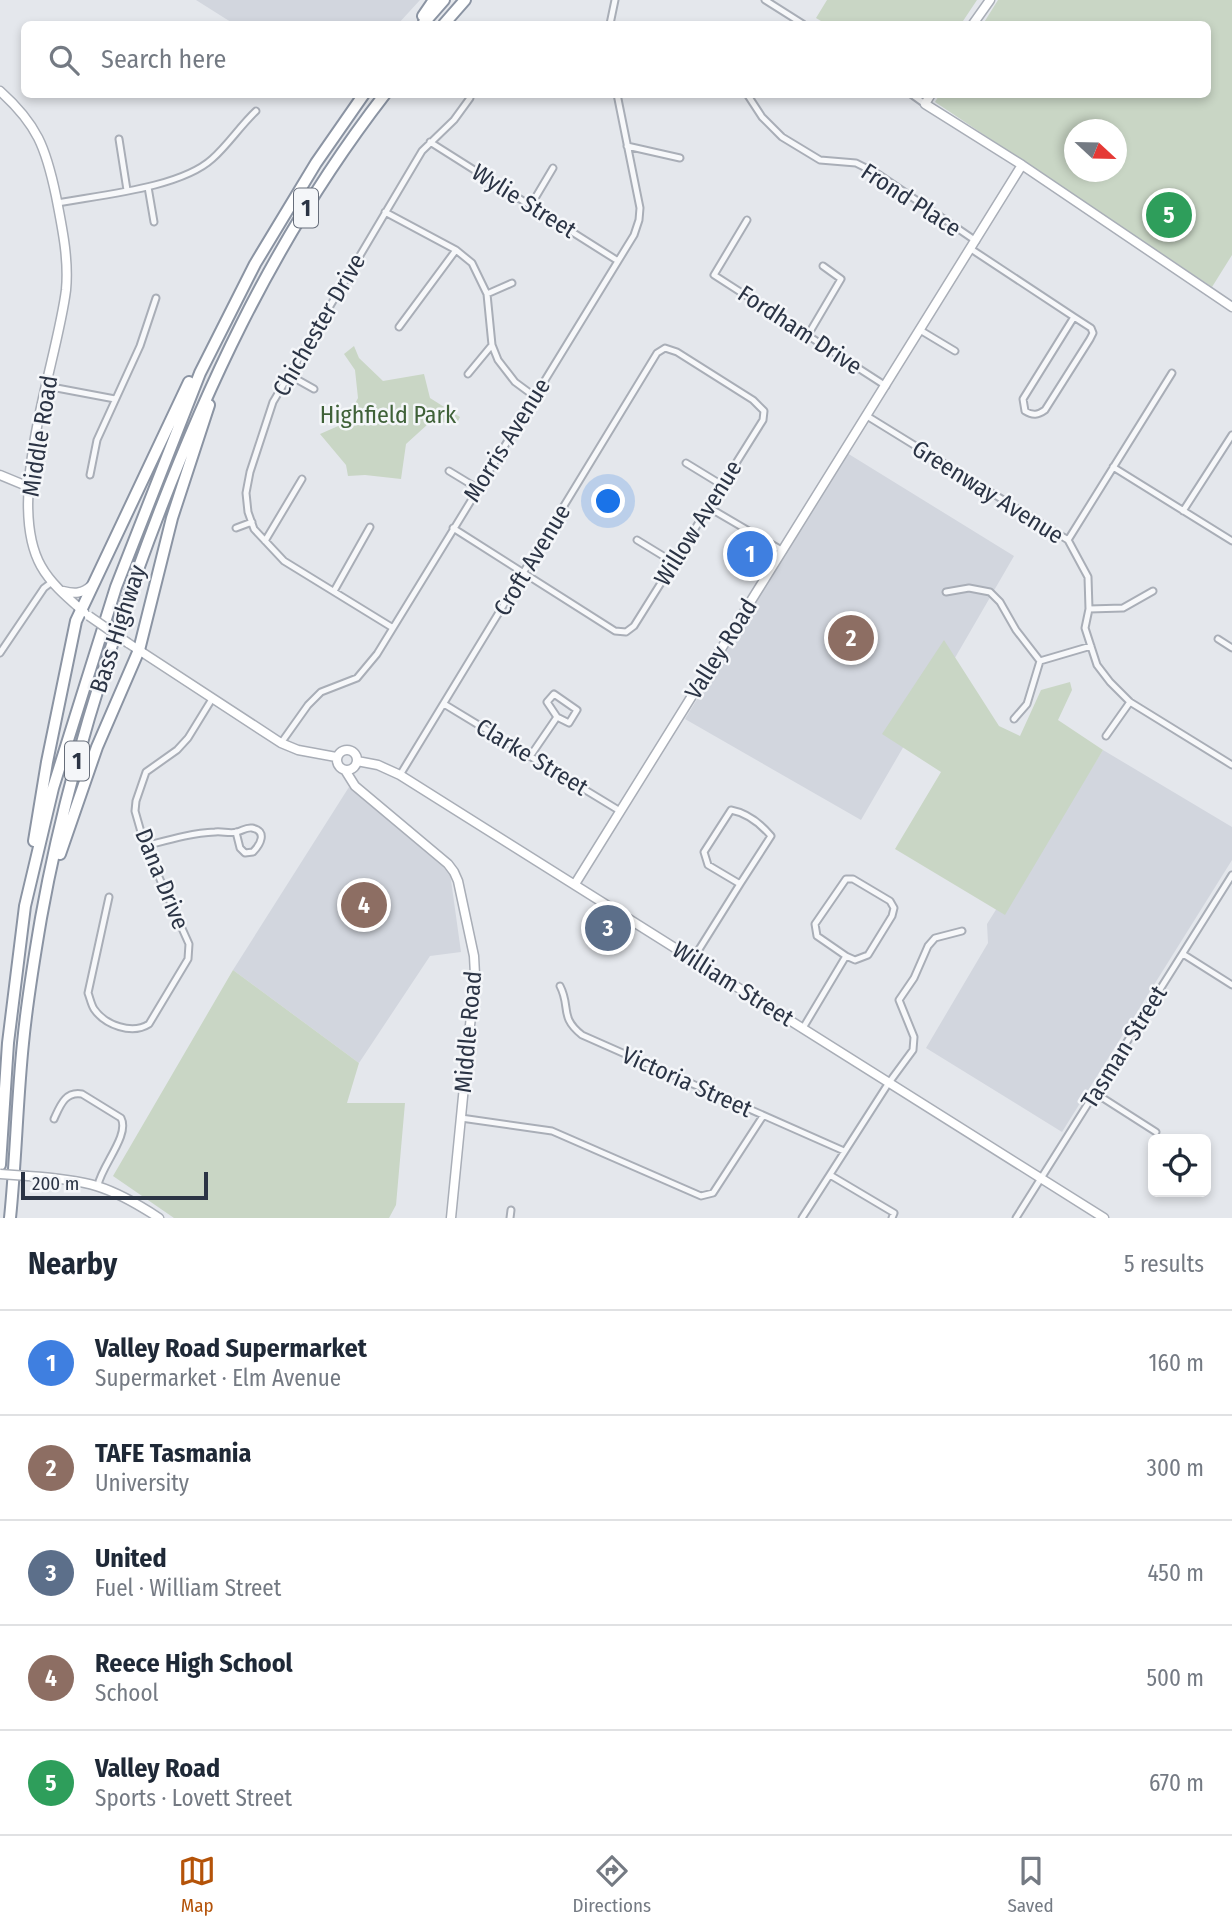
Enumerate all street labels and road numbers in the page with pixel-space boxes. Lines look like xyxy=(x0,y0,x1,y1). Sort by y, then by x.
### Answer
street label: Frond Place xyxy=(856,157,966,243)
street label: Wylie Street xyxy=(467,158,581,244)
road number: 1 xyxy=(294,188,318,228)
street label: Chichester Drive xyxy=(267,249,371,401)
street label: Fordham Drive xyxy=(733,280,867,380)
street label: Middle Road xyxy=(17,373,63,499)
street label: Morris Avenue xyxy=(458,373,556,507)
street label: Greenway Avenue xyxy=(907,434,1069,550)
street label: Willow Avenue xyxy=(648,455,748,591)
street label: Croft Avenue xyxy=(488,499,576,621)
street label: Bass Highway xyxy=(84,561,152,696)
street label: Valley Road xyxy=(679,594,763,704)
street label: Clarke Street xyxy=(471,713,593,801)
road number: 1 xyxy=(65,741,89,780)
street label: Dana Drive xyxy=(129,824,195,934)
street label: William Street xyxy=(667,936,799,1032)
street label: Middle Road xyxy=(449,970,487,1094)
street label: Tasman Street xyxy=(1075,980,1173,1113)
street label: Victoria Street xyxy=(618,1041,757,1123)

